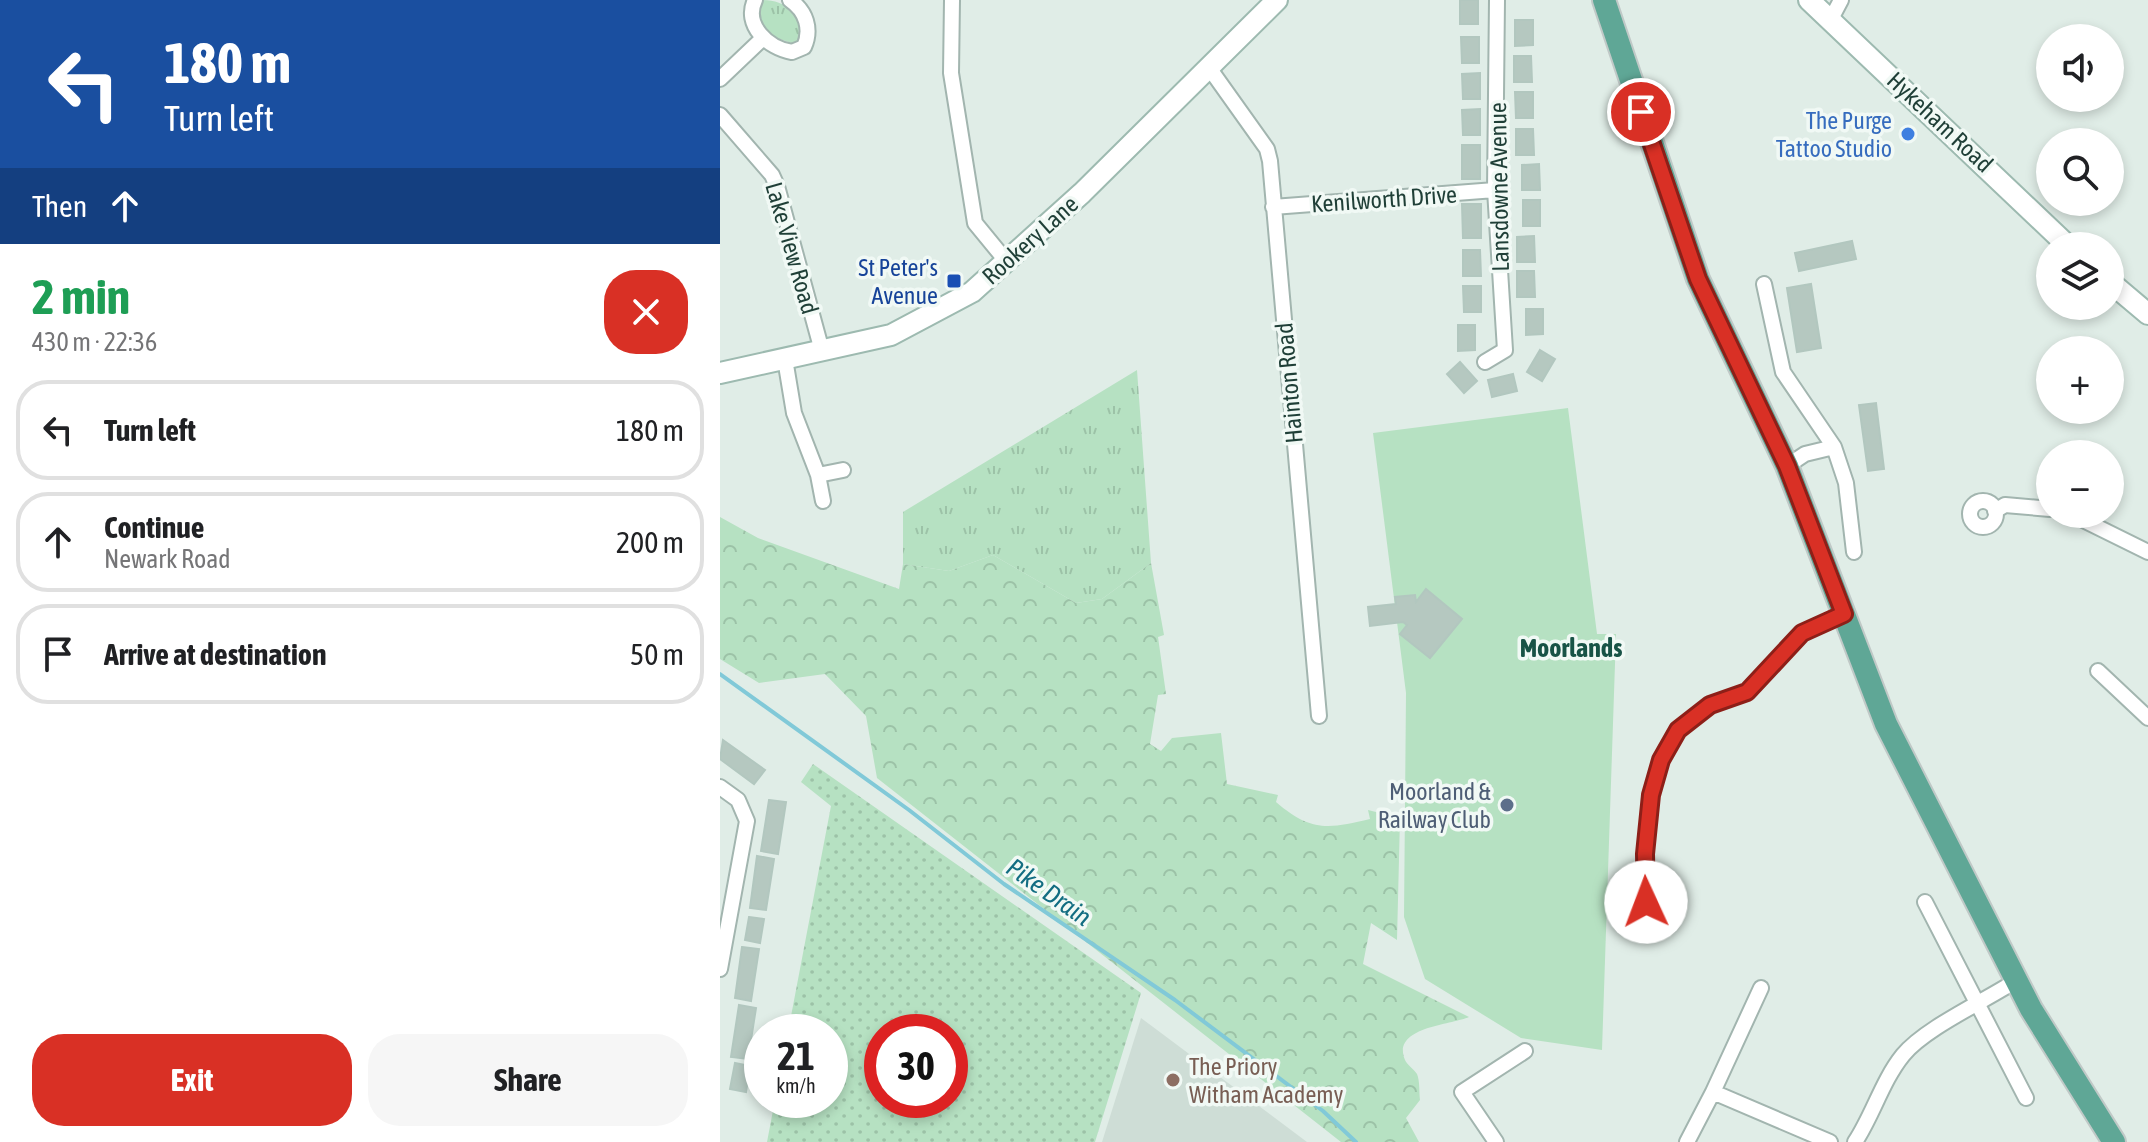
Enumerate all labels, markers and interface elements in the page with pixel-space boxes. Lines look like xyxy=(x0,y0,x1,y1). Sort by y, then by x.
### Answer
map controls xyxy=(2036,24,2124,528)
button: sound xyxy=(2036,24,2124,112)
text: 180 m xyxy=(164,31,291,95)
icon: left xyxy=(32,32,136,136)
street label: Hykeham Road xyxy=(1882,66,1998,178)
pin xyxy=(1607,78,1675,146)
icon: arrive xyxy=(1619,90,1663,134)
text: Turn left xyxy=(164,97,274,139)
street label: Lansdowne Avenue xyxy=(1484,102,1514,272)
place label: The Purge Tattoo Studio xyxy=(1776,107,1892,162)
marker: The Purge Tattoo Studio xyxy=(1899,125,1917,143)
button: search xyxy=(2036,128,2124,216)
street label: Lake View Road xyxy=(760,179,824,317)
street label: Kenilworth Drive xyxy=(1310,180,1458,218)
icon: ahead xyxy=(103,184,147,228)
text: Then xyxy=(32,189,87,223)
street label: Rookery Lane xyxy=(977,190,1083,290)
button: layers xyxy=(2036,232,2124,320)
place label: St Peter's Avenue xyxy=(858,254,938,309)
text: 2 min xyxy=(32,269,130,324)
button: close xyxy=(604,270,688,354)
marker: St Peter's Avenue xyxy=(945,272,963,290)
street label: Hainton Road xyxy=(1270,322,1308,444)
text: 430 m · 22:36 xyxy=(32,327,157,357)
button: + xyxy=(2036,336,2124,424)
icon: left xyxy=(36,408,80,452)
text: Turn left xyxy=(104,413,196,447)
text: 180 m xyxy=(616,413,684,447)
button: − xyxy=(2036,440,2124,528)
text: Continue xyxy=(104,510,204,544)
icon: ahead xyxy=(36,520,80,564)
text: 200 m xyxy=(616,525,684,559)
text: Newark Road xyxy=(104,544,231,574)
icon: arrive xyxy=(36,632,80,676)
district label: Moorlands xyxy=(1520,633,1622,663)
text: Arrive at destination xyxy=(104,637,326,671)
text: 50 m xyxy=(630,637,684,671)
place label: Moorland & Railway Club xyxy=(1378,778,1492,833)
marker: Moorland & Railway Club xyxy=(1498,796,1516,814)
water label: Pike Drain xyxy=(1001,852,1097,932)
position arrow xyxy=(1604,860,1688,944)
speed limit sign: 30 xyxy=(864,1014,968,1118)
text: 21 xyxy=(777,1033,815,1078)
button: Exit xyxy=(32,1034,352,1126)
button: Share xyxy=(368,1034,688,1126)
place label: The Priory Witham Academy xyxy=(1189,1053,1344,1108)
marker: The Priory Witham Academy xyxy=(1164,1071,1182,1089)
text: km/h xyxy=(776,1074,816,1097)

